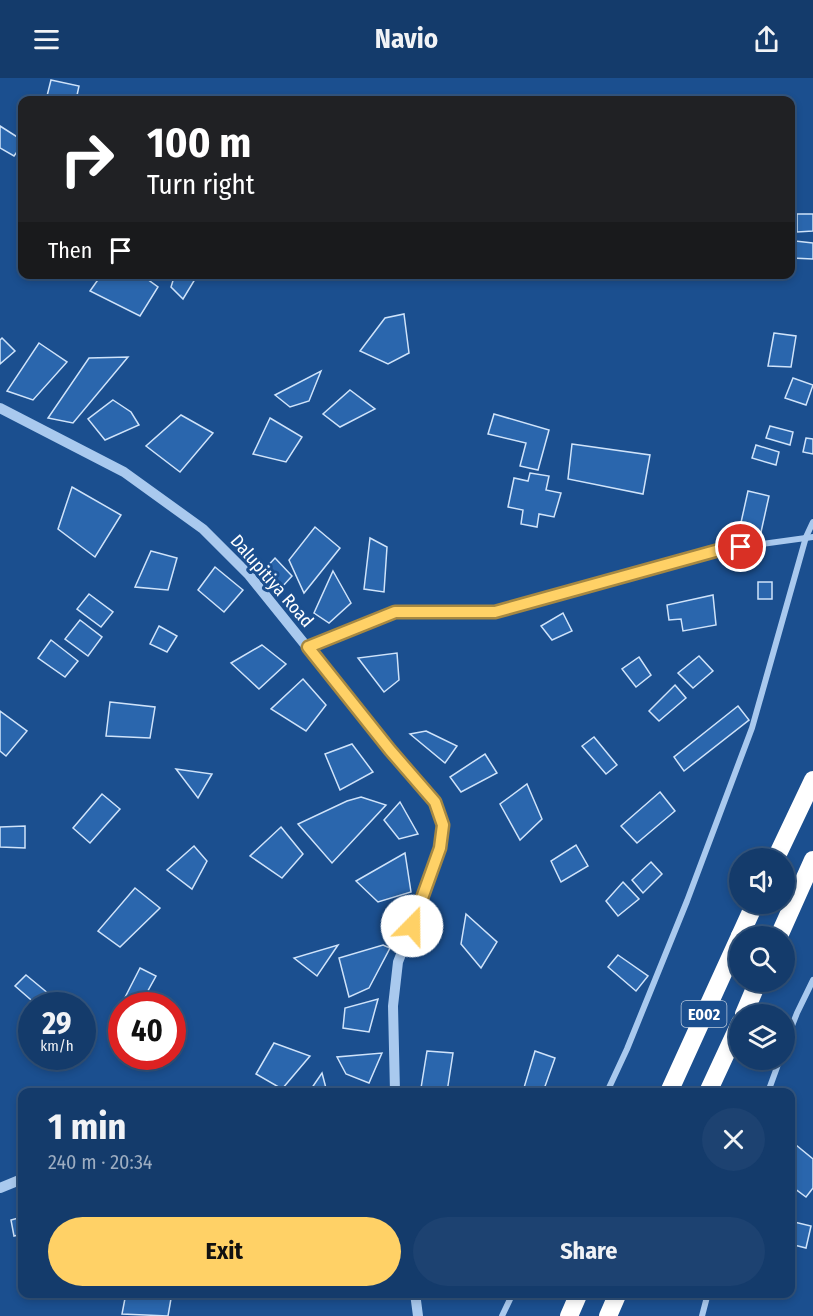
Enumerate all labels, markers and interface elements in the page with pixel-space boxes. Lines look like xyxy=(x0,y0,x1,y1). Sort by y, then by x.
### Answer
icon: menu xyxy=(30,23,63,56)
text: Navio xyxy=(375,23,438,55)
icon: share xyxy=(750,23,783,56)
text: 100 m xyxy=(147,118,251,168)
icon: right xyxy=(48,120,126,198)
text: Turn right xyxy=(147,169,255,201)
icon: arrive xyxy=(104,234,137,267)
text: Then xyxy=(48,237,92,264)
pin xyxy=(715,521,766,572)
street label: Dalupitiya Road xyxy=(226,530,318,632)
icon: arrive xyxy=(724,530,757,563)
map controls xyxy=(729,848,795,1070)
button: sound xyxy=(729,848,795,914)
position arrow xyxy=(380,894,444,958)
button: search xyxy=(729,926,795,992)
speed limit sign: 40 xyxy=(108,992,186,1070)
road number: E002 xyxy=(682,1001,726,1027)
button: layers xyxy=(729,1004,795,1070)
text: 29 xyxy=(42,1006,72,1042)
text: km/h xyxy=(40,1037,74,1055)
text: 1 min xyxy=(48,1105,126,1149)
button: close xyxy=(702,1108,765,1171)
text: 240 m · 20:34 xyxy=(48,1150,153,1174)
button: Exit xyxy=(48,1217,401,1286)
button: Share xyxy=(413,1217,765,1286)

